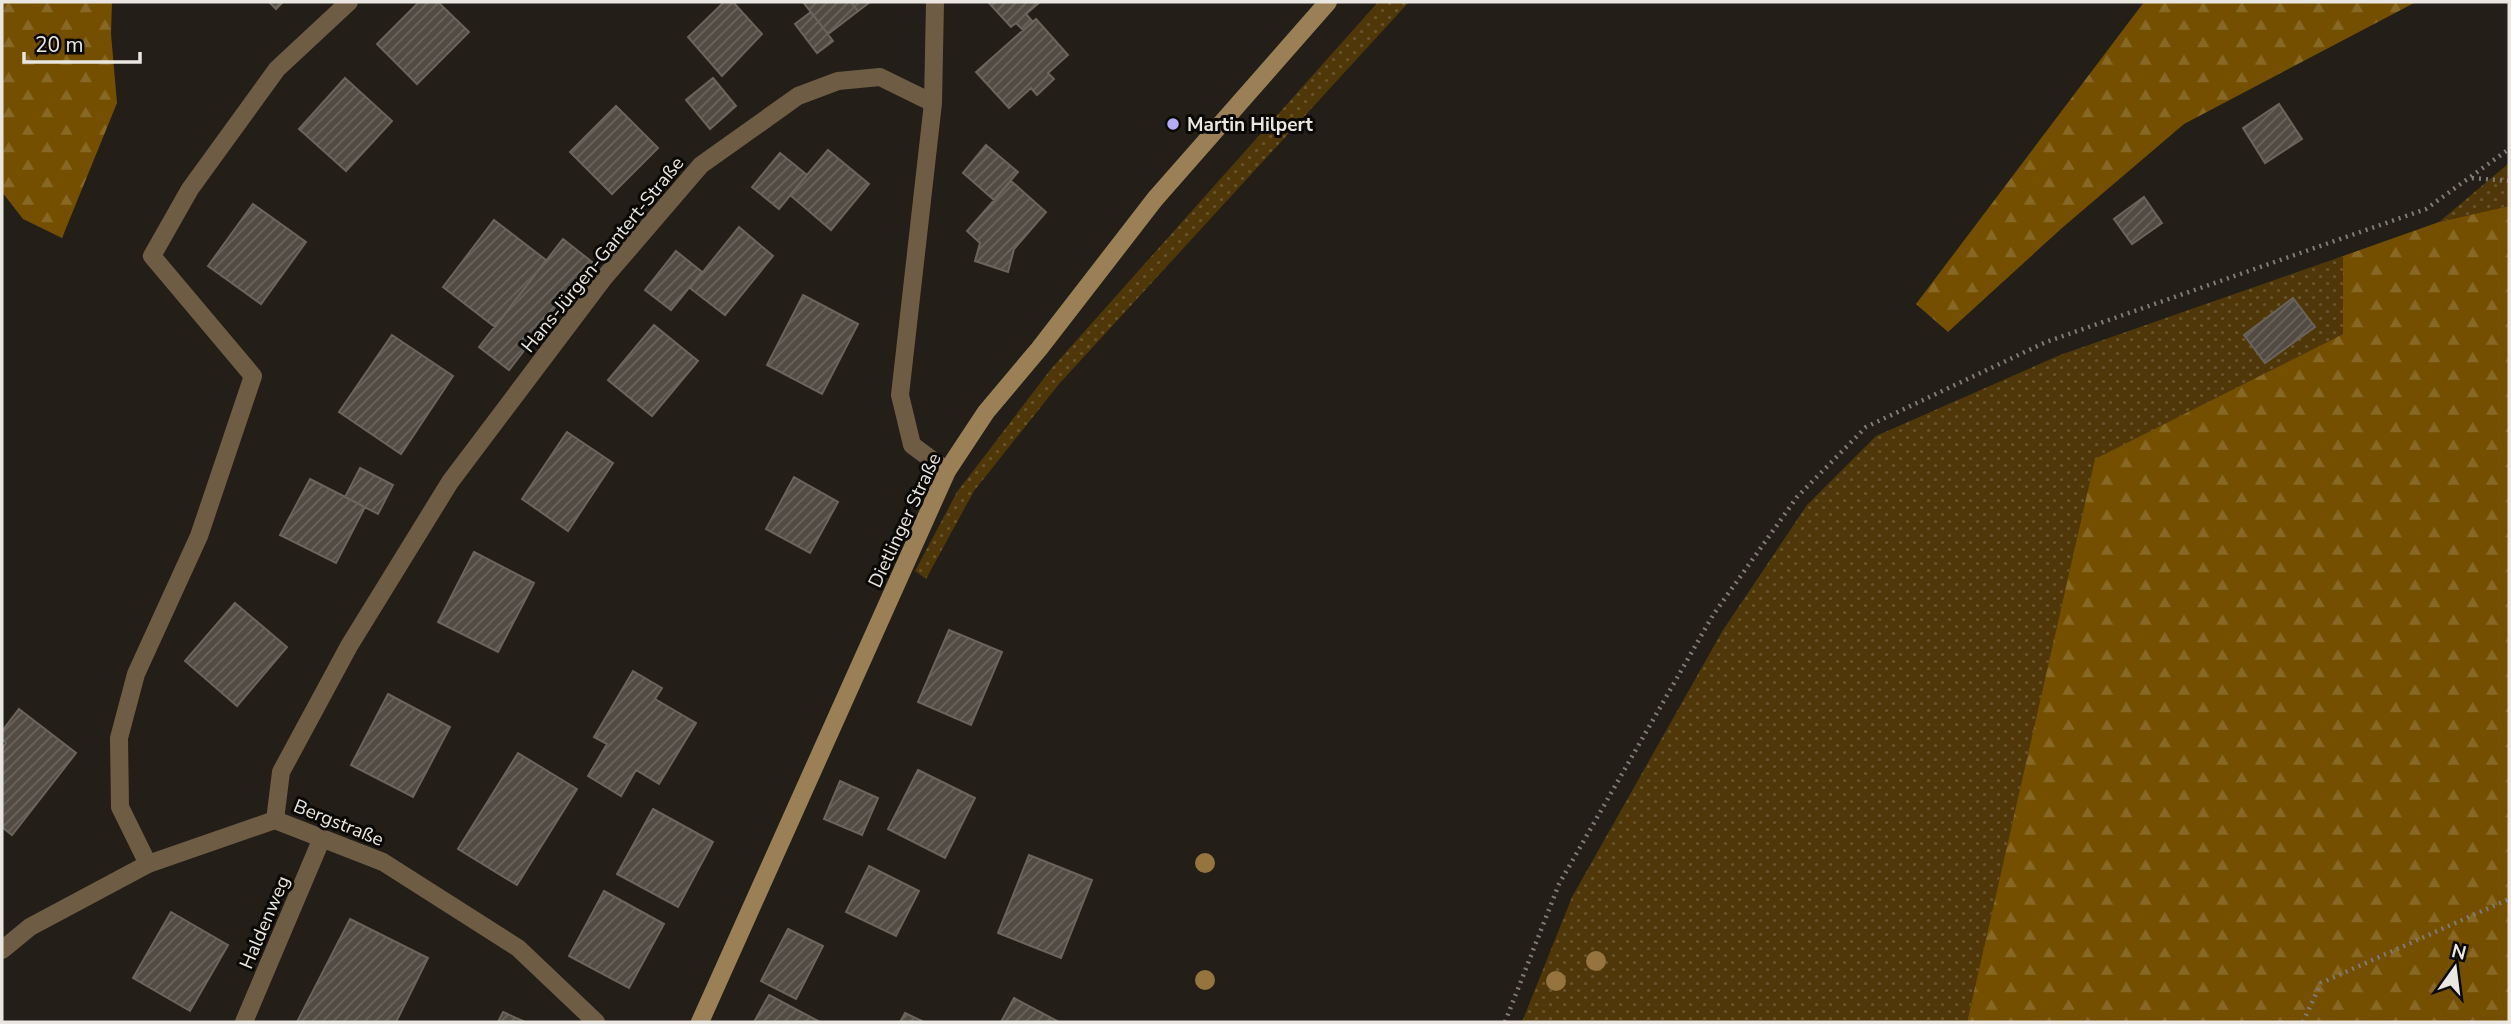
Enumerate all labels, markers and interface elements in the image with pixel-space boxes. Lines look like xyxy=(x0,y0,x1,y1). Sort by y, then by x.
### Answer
scale bar xyxy=(24,21,140,65)
text: 20 m xyxy=(35,31,84,59)
place label: Martin Hilpert xyxy=(1187,112,1314,138)
marker: Martin Hilpert xyxy=(1165,116,1181,132)
street label: Hans-Jürgen-Gantert-Straße xyxy=(516,151,690,358)
street label: Dietlinger Straße xyxy=(862,449,948,592)
street label: Bergstraße xyxy=(290,793,388,853)
street label: Haldenweg xyxy=(234,872,296,973)
north arrow xyxy=(2420,933,2490,1003)
text: N xyxy=(2449,938,2469,967)

